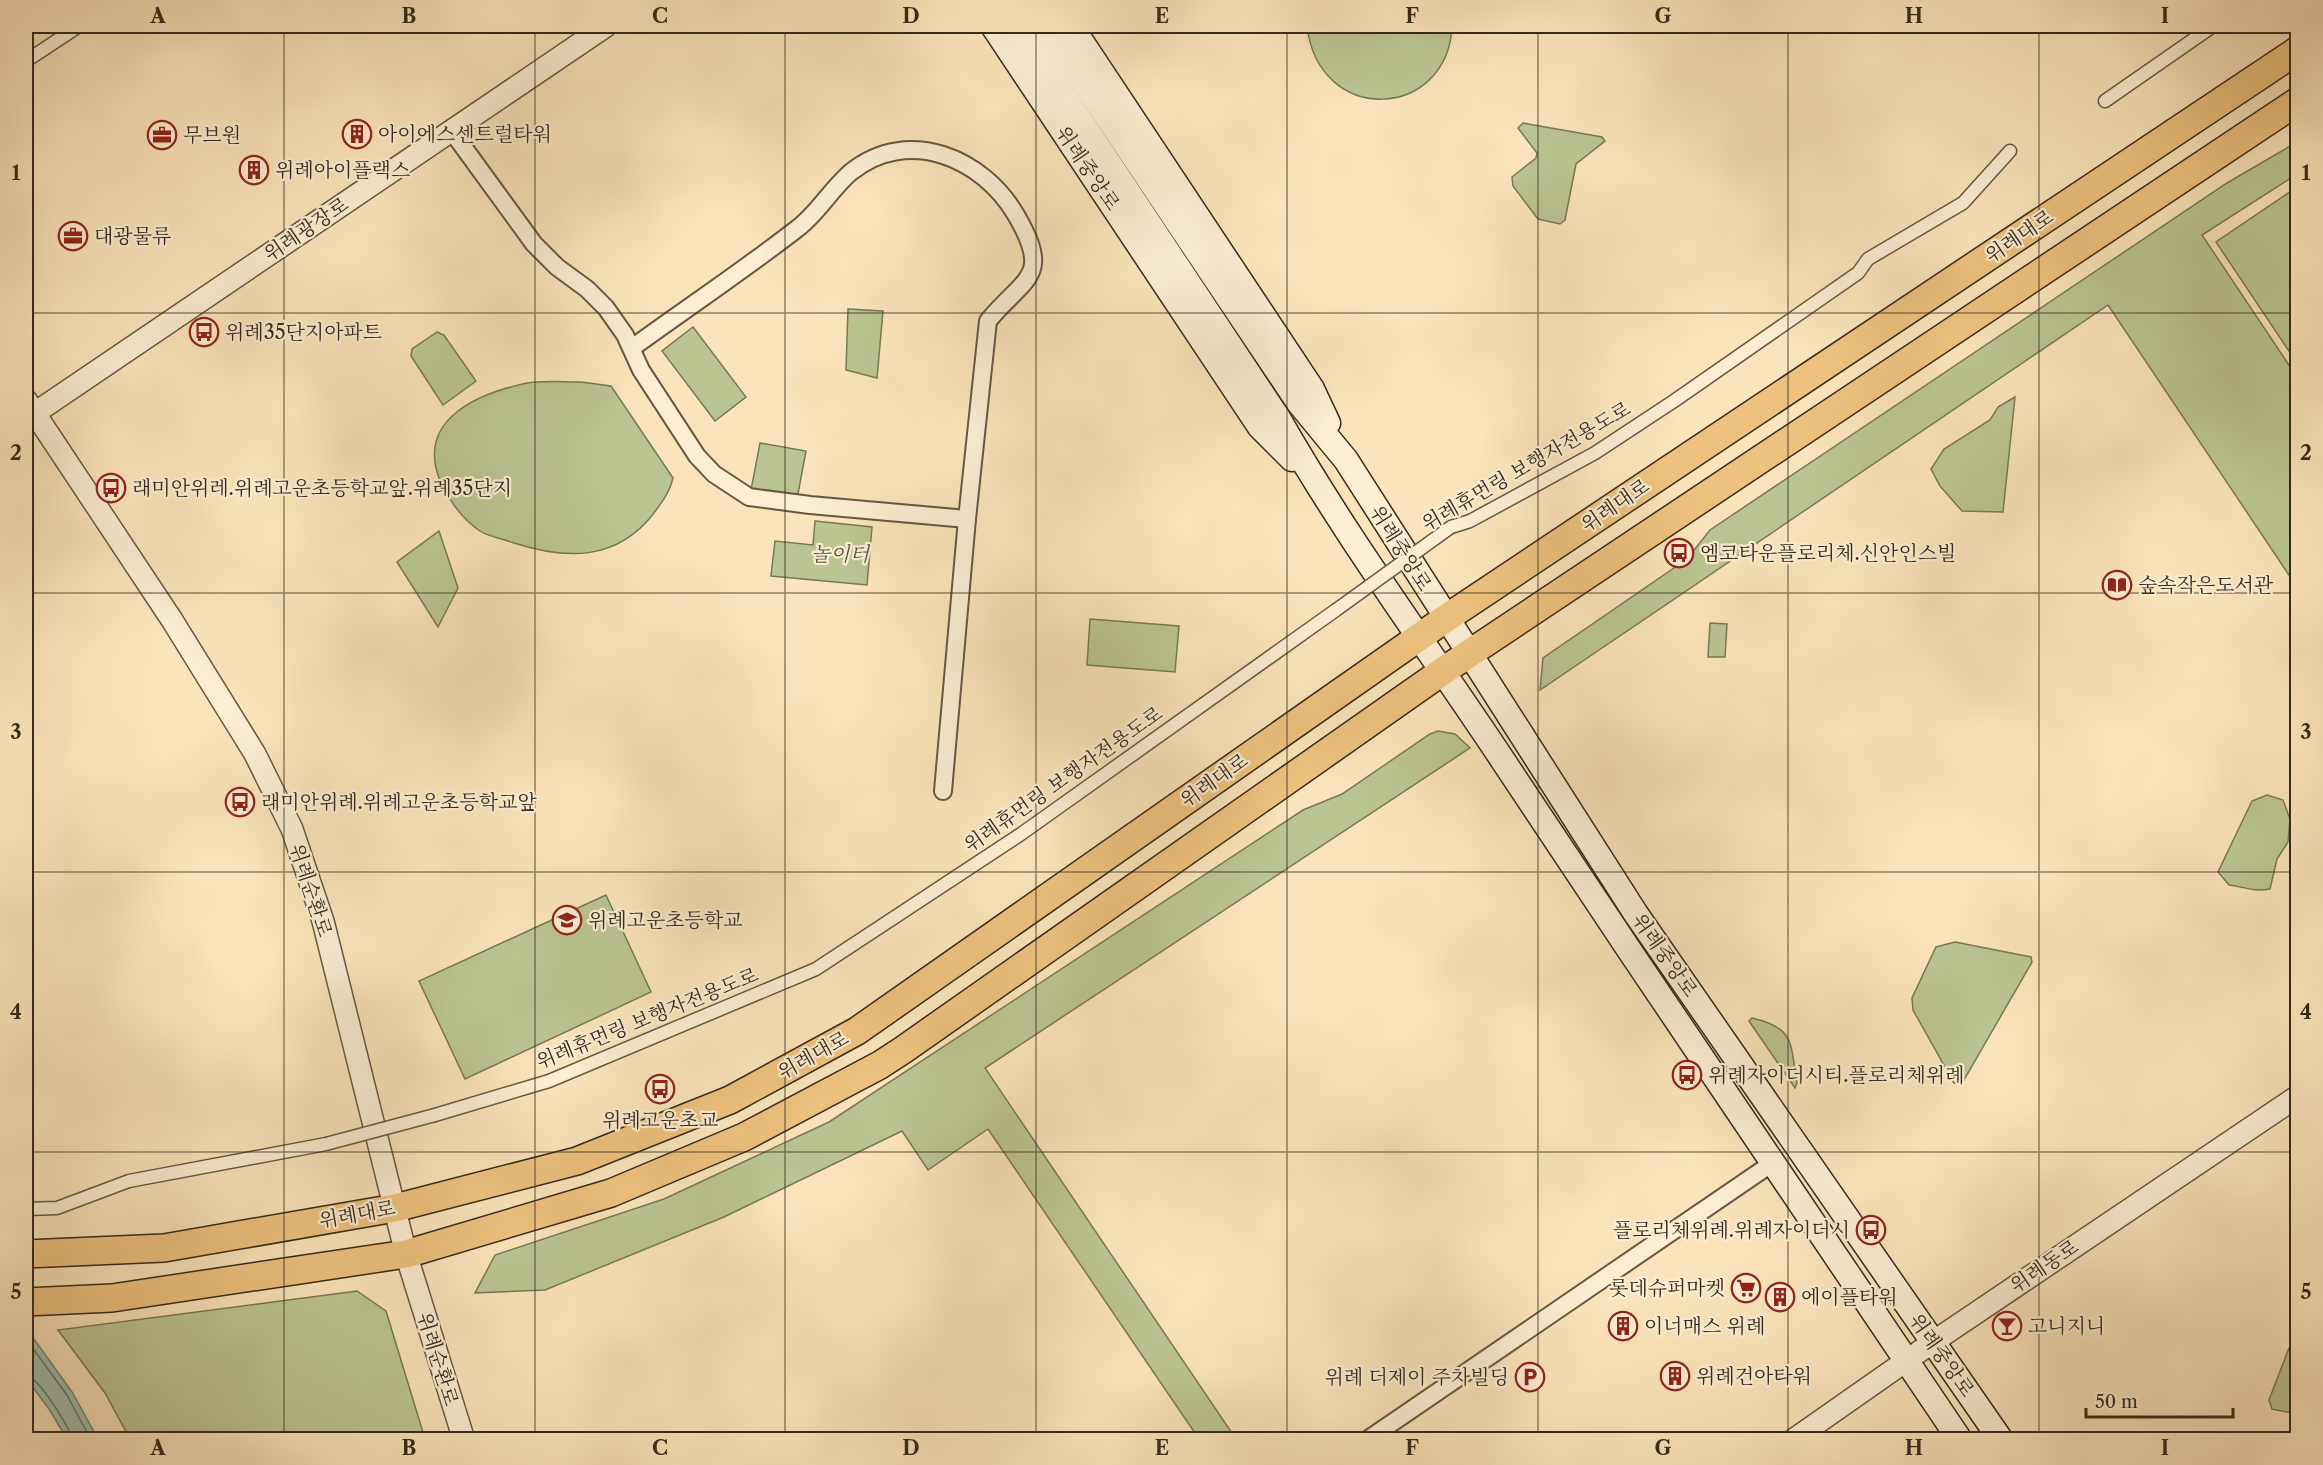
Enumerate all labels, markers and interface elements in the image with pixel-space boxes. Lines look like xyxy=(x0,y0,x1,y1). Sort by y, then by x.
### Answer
text: A xyxy=(149,4,166,28)
text: B xyxy=(402,4,417,28)
text: C xyxy=(652,4,668,28)
text: D xyxy=(902,4,920,28)
text: E xyxy=(1155,4,1169,28)
text: F xyxy=(1405,4,1419,28)
text: G xyxy=(1655,4,1672,28)
text: H xyxy=(1905,4,1923,28)
text: I xyxy=(2161,4,2169,28)
building icon: 아이에스센트럴타워 xyxy=(341,118,373,150)
office icon: 무브원 xyxy=(146,119,178,151)
street label: 위례중앙로 xyxy=(1051,121,1125,215)
place label: 아이에스센트럴타워 xyxy=(378,122,552,146)
place label: 무브원 xyxy=(183,123,241,147)
building icon: 위례아이플랙스 xyxy=(238,154,270,186)
place label: 위례아이플랙스 xyxy=(275,158,410,182)
text: 1 xyxy=(12,161,21,185)
text: 1 xyxy=(2302,161,2311,185)
street label: 위례광장로 xyxy=(259,192,353,266)
street label: 위례대로 xyxy=(1980,204,2058,268)
office icon: 대광물류 xyxy=(57,220,89,252)
place label: 대광물류 xyxy=(94,224,171,248)
bus stop icon: 위례35단지아파트 xyxy=(188,316,220,348)
place label: 위례35단지아파트 xyxy=(225,320,382,344)
street label: 위례휴먼링 보행자전용도로 xyxy=(1417,396,1635,536)
text: 2 xyxy=(10,441,22,465)
text: 2 xyxy=(2300,441,2312,465)
bus stop icon: 래미안위레.위례고운초등학교앞.위례35단지 xyxy=(95,472,127,504)
street label: 위례대로 xyxy=(1576,473,1654,537)
place label: 래미안위레.위례고운초등학교앞.위례35단지 xyxy=(132,476,512,500)
street label: 위례중앙로 xyxy=(1365,501,1437,595)
bus stop icon: 엠코타운플로리체.신안인스빌 xyxy=(1663,537,1695,569)
place label: 엠코타운플로리체.신안인스빌 xyxy=(1700,541,1956,565)
park label: 놀이터 xyxy=(811,542,871,566)
library icon: 숲속작은도서관 xyxy=(2101,569,2133,601)
place label: 숲속작은도서관 xyxy=(2138,573,2274,597)
street label: 위례휴먼링 보행자전용도로 xyxy=(959,701,1167,857)
text: 3 xyxy=(10,720,22,744)
text: 3 xyxy=(2300,720,2312,744)
street label: 위례대로 xyxy=(1175,748,1253,812)
bus stop icon: 래미안위례.위례고운초등학교앞 xyxy=(224,786,256,818)
place label: 래미안위례.위례고운초등학교앞 xyxy=(261,790,537,814)
street label: 위례순환로 xyxy=(285,840,337,940)
school or university icon: 위례고운초등학교 xyxy=(551,904,583,936)
place label: 위례고운초등학교 xyxy=(588,908,743,932)
street label: 위례중앙로 xyxy=(1627,909,1703,1001)
street label: 위례휴먼링 보행자전용도로 xyxy=(533,962,761,1074)
text: 4 xyxy=(10,1000,22,1024)
text: 4 xyxy=(2300,1000,2312,1024)
street label: 위례대로 xyxy=(773,1026,853,1084)
bus stop icon: 위례자이더시티.플로리체위례 xyxy=(1671,1059,1703,1091)
place label: 위례자이더시티.플로리체위례 xyxy=(1708,1063,1964,1087)
bus stop icon: 위례고운초교 xyxy=(644,1073,676,1105)
place label: 위례고운초교 xyxy=(602,1108,719,1132)
street label: 위례대로 xyxy=(317,1195,397,1233)
bus stop icon: 플로리체위례.위례자이더시 xyxy=(1855,1214,1887,1246)
place label: 플로리체위례.위례자이더시 xyxy=(1613,1218,1850,1242)
street label: 위례동로 xyxy=(2005,1234,2083,1298)
supermarket icon: 롯데슈퍼마켓 xyxy=(1730,1272,1762,1304)
place label: 롯데슈퍼마켓 xyxy=(1609,1276,1725,1300)
text: 5 xyxy=(10,1280,22,1304)
text: 5 xyxy=(2300,1280,2312,1304)
building icon: 에이플타워 xyxy=(1764,1281,1796,1313)
place label: 에이플타워 xyxy=(1801,1285,1898,1309)
street label: 위례순환로 xyxy=(412,1309,464,1409)
street label: 위례중앙로 xyxy=(1904,1309,1980,1401)
building icon: 이너매스 위례 xyxy=(1607,1310,1639,1342)
bar icon: 고니지니 xyxy=(1991,1310,2023,1342)
place label: 이너매스 위례 xyxy=(1644,1314,1765,1338)
place label: 고니지니 xyxy=(2028,1314,2105,1338)
building icon: 위례건아타워 xyxy=(1659,1360,1691,1392)
parking icon: 위례 더제이 주차빌딩 xyxy=(1514,1361,1546,1393)
place label: 위례건아타워 xyxy=(1696,1364,1812,1388)
place label: 위례 더제이 주차빌딩 xyxy=(1324,1365,1509,1389)
scale bar xyxy=(2086,1381,2233,1419)
text: 50 m xyxy=(2095,1391,2138,1413)
text: A xyxy=(149,1436,166,1460)
text: B xyxy=(402,1436,417,1460)
text: C xyxy=(652,1436,668,1460)
text: D xyxy=(902,1436,920,1460)
text: E xyxy=(1155,1436,1169,1460)
text: F xyxy=(1405,1436,1419,1460)
text: G xyxy=(1655,1436,1672,1460)
text: H xyxy=(1905,1436,1923,1460)
text: I xyxy=(2161,1436,2169,1460)

